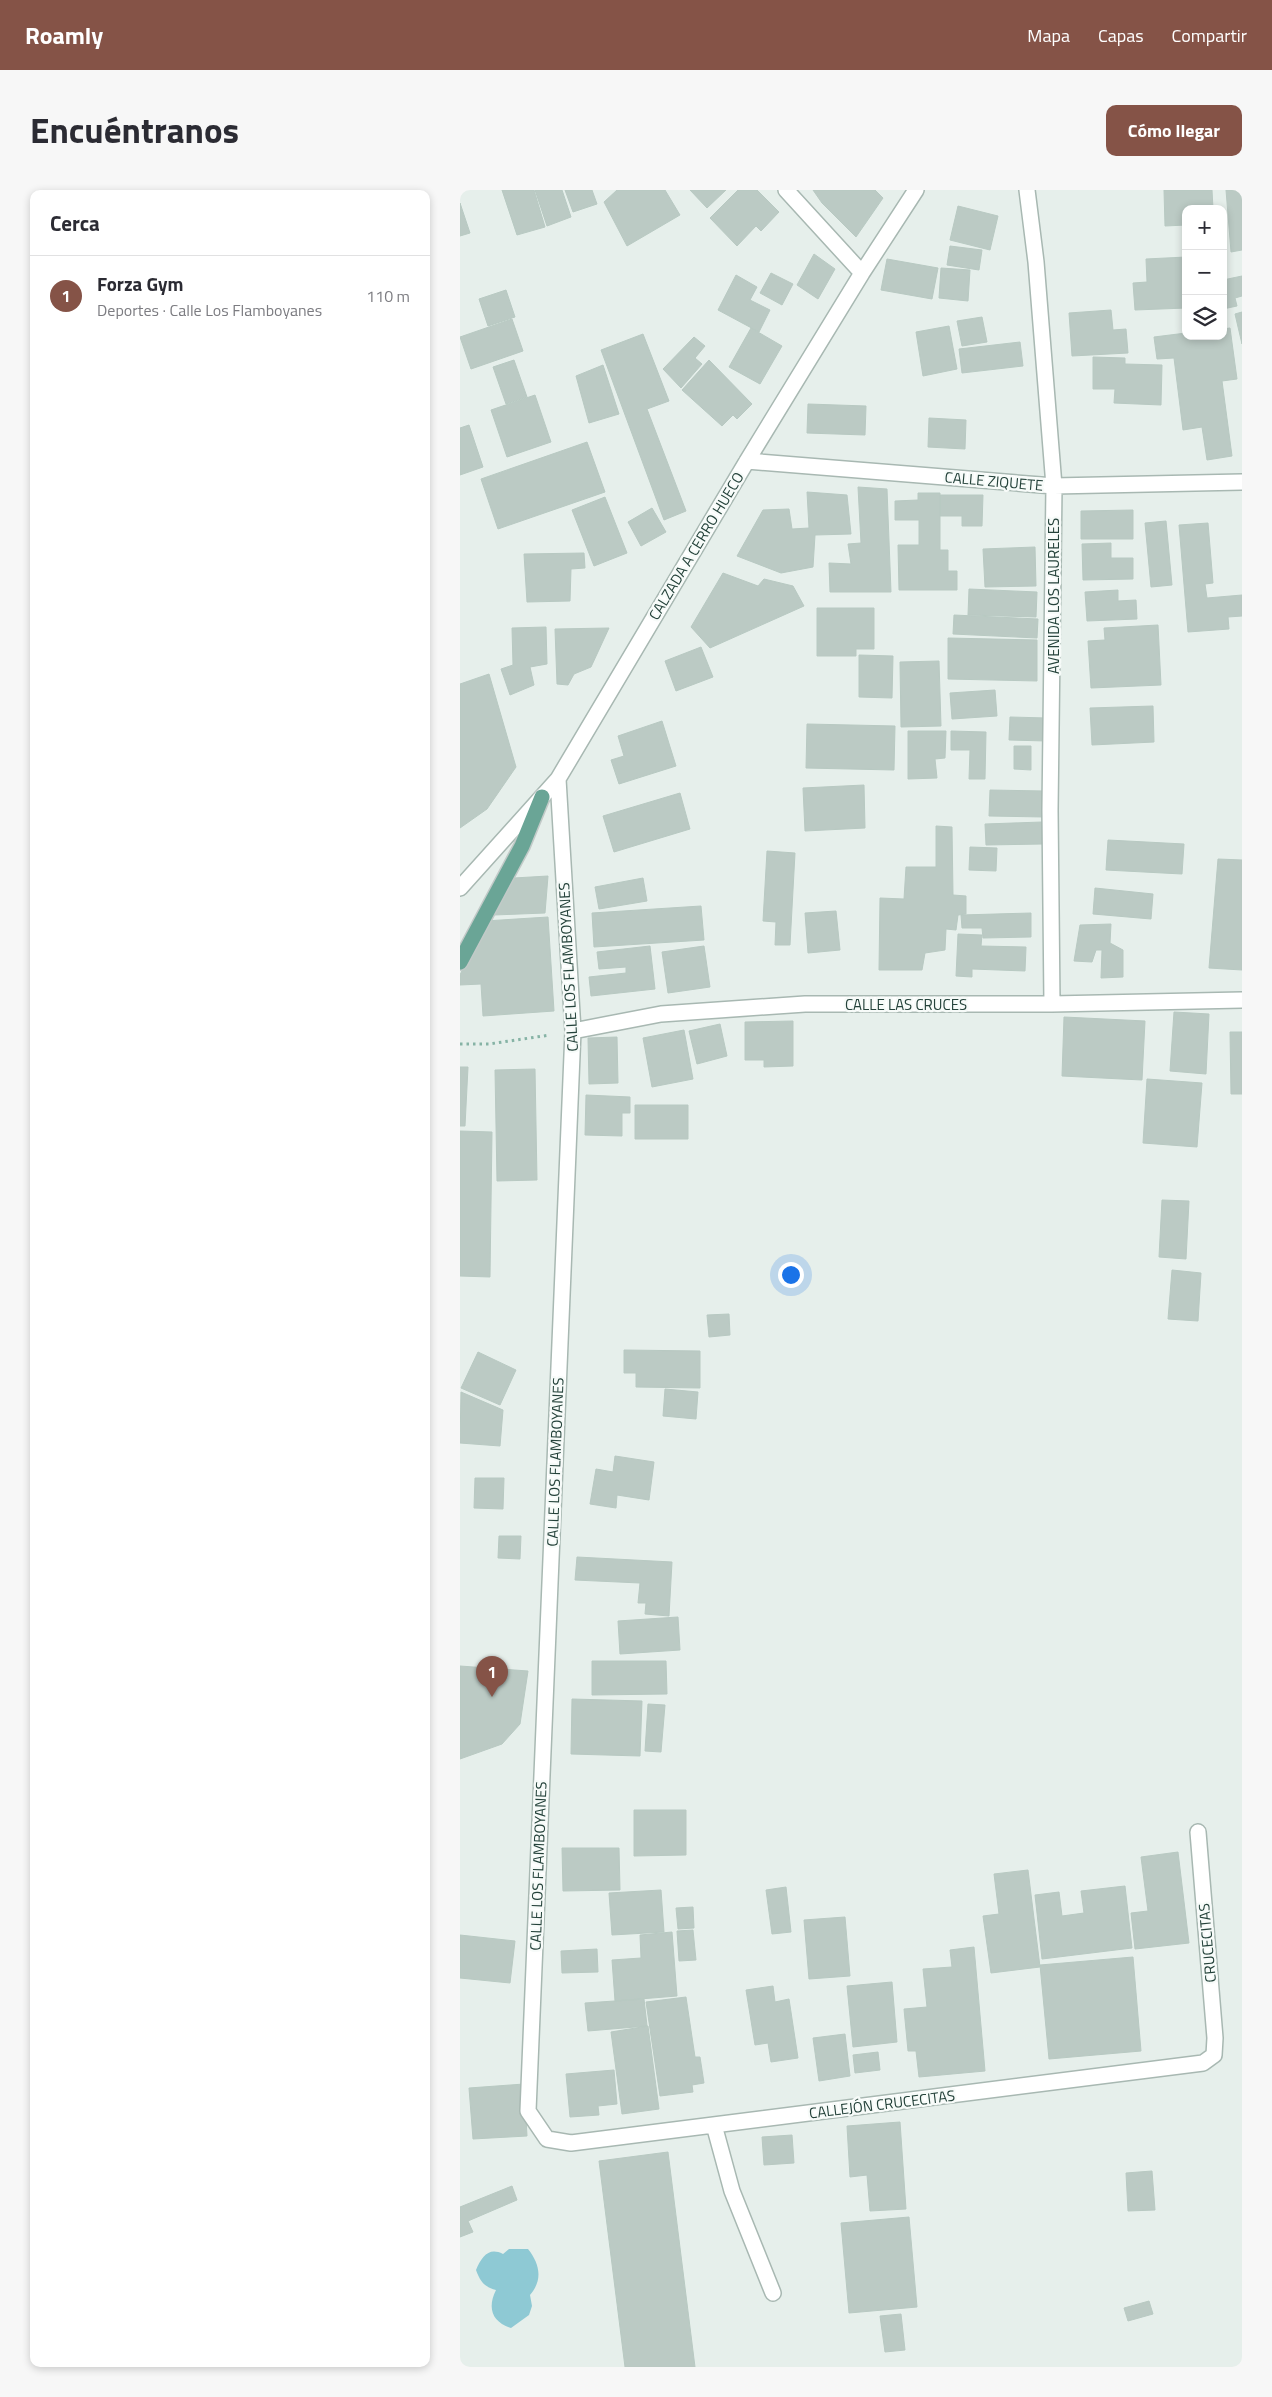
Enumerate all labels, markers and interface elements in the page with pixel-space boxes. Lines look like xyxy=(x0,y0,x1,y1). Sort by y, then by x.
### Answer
text: Roamly xyxy=(25,17,103,53)
text: Mapa xyxy=(1027,22,1070,49)
text: Capas xyxy=(1098,22,1144,49)
text: Compartir xyxy=(1172,22,1247,49)
text: Encuéntranos xyxy=(30,103,239,157)
button: Cómo llegar xyxy=(1106,105,1242,156)
map controls xyxy=(1182,205,1227,340)
button: + xyxy=(1182,205,1227,250)
text: Cerca xyxy=(50,207,100,239)
button: − xyxy=(1182,250,1227,295)
text: Forza Gym xyxy=(97,269,183,298)
text: 1 xyxy=(62,284,70,308)
text: 110 m xyxy=(366,284,410,308)
button: layers xyxy=(1182,295,1227,340)
text: Deportes · Calle Los Flamboyanes xyxy=(97,298,322,322)
street label: CALLE ZIQUETE xyxy=(944,465,1044,497)
street label: CALZADA A CERRO HUECO xyxy=(643,467,749,624)
street label: AVENIDA LOS LAURELES xyxy=(1042,518,1065,674)
street label: CALLE LOS FLAMBOYANES xyxy=(552,882,584,1052)
street label: CALLE LAS CRUCES xyxy=(845,993,967,1016)
your location xyxy=(778,1262,804,1288)
street label: CALLE LOS FLAMBOYANES xyxy=(541,1377,569,1547)
pin: 1 xyxy=(476,1656,508,1697)
street label: CALLE LOS FLAMBOYANES xyxy=(524,1781,552,1951)
street label: CRUCECITAS xyxy=(1192,1902,1222,1984)
street label: CALLEJÓN CRUCECITAS xyxy=(808,2084,956,2124)

